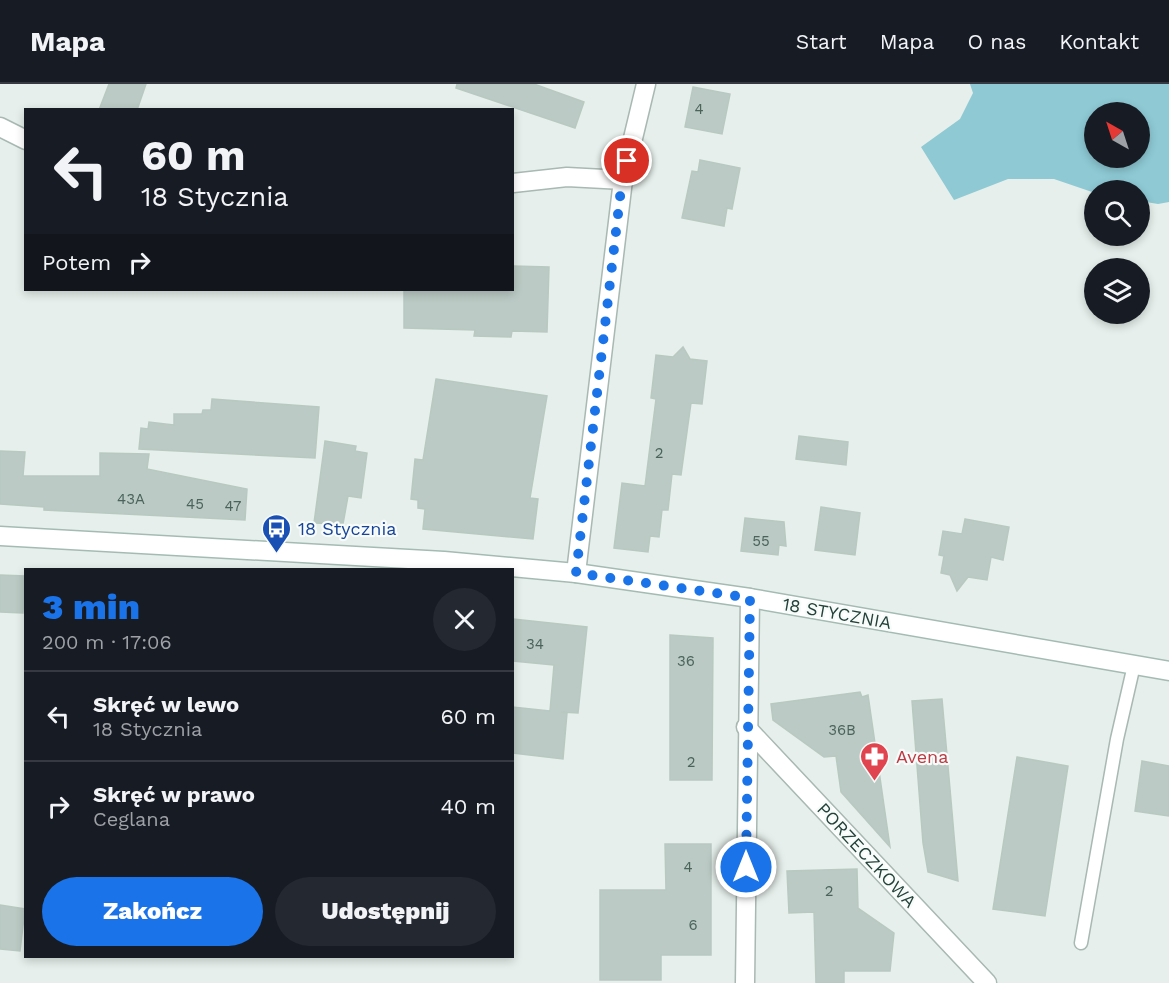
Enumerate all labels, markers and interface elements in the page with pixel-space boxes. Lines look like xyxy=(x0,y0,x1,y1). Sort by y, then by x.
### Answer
text: Mapa xyxy=(30,25,105,58)
text: Start xyxy=(796,29,847,54)
text: Mapa xyxy=(880,29,934,54)
text: O nas xyxy=(967,29,1026,54)
text: Kontakt xyxy=(1059,29,1139,54)
house number: 4 xyxy=(694,100,704,118)
north arrow xyxy=(1084,102,1150,168)
map controls xyxy=(1084,102,1150,324)
text: 60 m xyxy=(141,131,245,180)
icon: left xyxy=(42,132,120,210)
pin xyxy=(601,135,652,186)
icon: arrive xyxy=(610,144,643,177)
button: search xyxy=(1084,180,1150,246)
text: 18 Stycznia xyxy=(141,181,289,213)
icon: right xyxy=(123,246,156,279)
text: Potem xyxy=(42,250,111,275)
button: layers xyxy=(1084,258,1150,324)
house number: 2 xyxy=(655,444,663,462)
house number: 43A xyxy=(117,490,145,508)
house number: 45 xyxy=(186,495,204,513)
house number: 47 xyxy=(225,497,241,515)
bus stop icon: 18 Stycznia xyxy=(261,512,293,554)
place label: 18 Stycznia xyxy=(298,518,396,539)
house number: 55 xyxy=(752,532,770,550)
text: 3 min xyxy=(42,586,140,628)
button: close xyxy=(433,588,496,651)
street label: 18 STYCZNIA xyxy=(781,593,893,633)
text: 200 m · 17:06 xyxy=(42,630,172,654)
house number: 34 xyxy=(526,635,544,653)
house number: 36 xyxy=(677,652,695,670)
text: Skręć w lewo xyxy=(93,692,239,717)
icon: left xyxy=(42,700,75,733)
text: 60 m xyxy=(440,704,496,729)
text: 18 Stycznia xyxy=(93,717,202,741)
house number: 36B xyxy=(828,721,856,739)
pharmacy icon: Avena xyxy=(859,740,891,782)
place label: Avena xyxy=(896,746,948,767)
house number: 2 xyxy=(687,753,695,771)
text: Skręć w prawo xyxy=(93,782,255,807)
icon: right xyxy=(42,790,75,823)
text: 40 m xyxy=(440,794,496,819)
street label: PORZECZKOWA xyxy=(813,798,921,912)
text: Ceglana xyxy=(93,807,170,831)
position arrow xyxy=(714,835,778,899)
house number: 4 xyxy=(683,858,693,876)
button: Zakończ xyxy=(42,877,263,946)
button: Udostępnij xyxy=(275,877,496,946)
house number: 2 xyxy=(825,882,833,900)
house number: 6 xyxy=(688,916,698,934)

